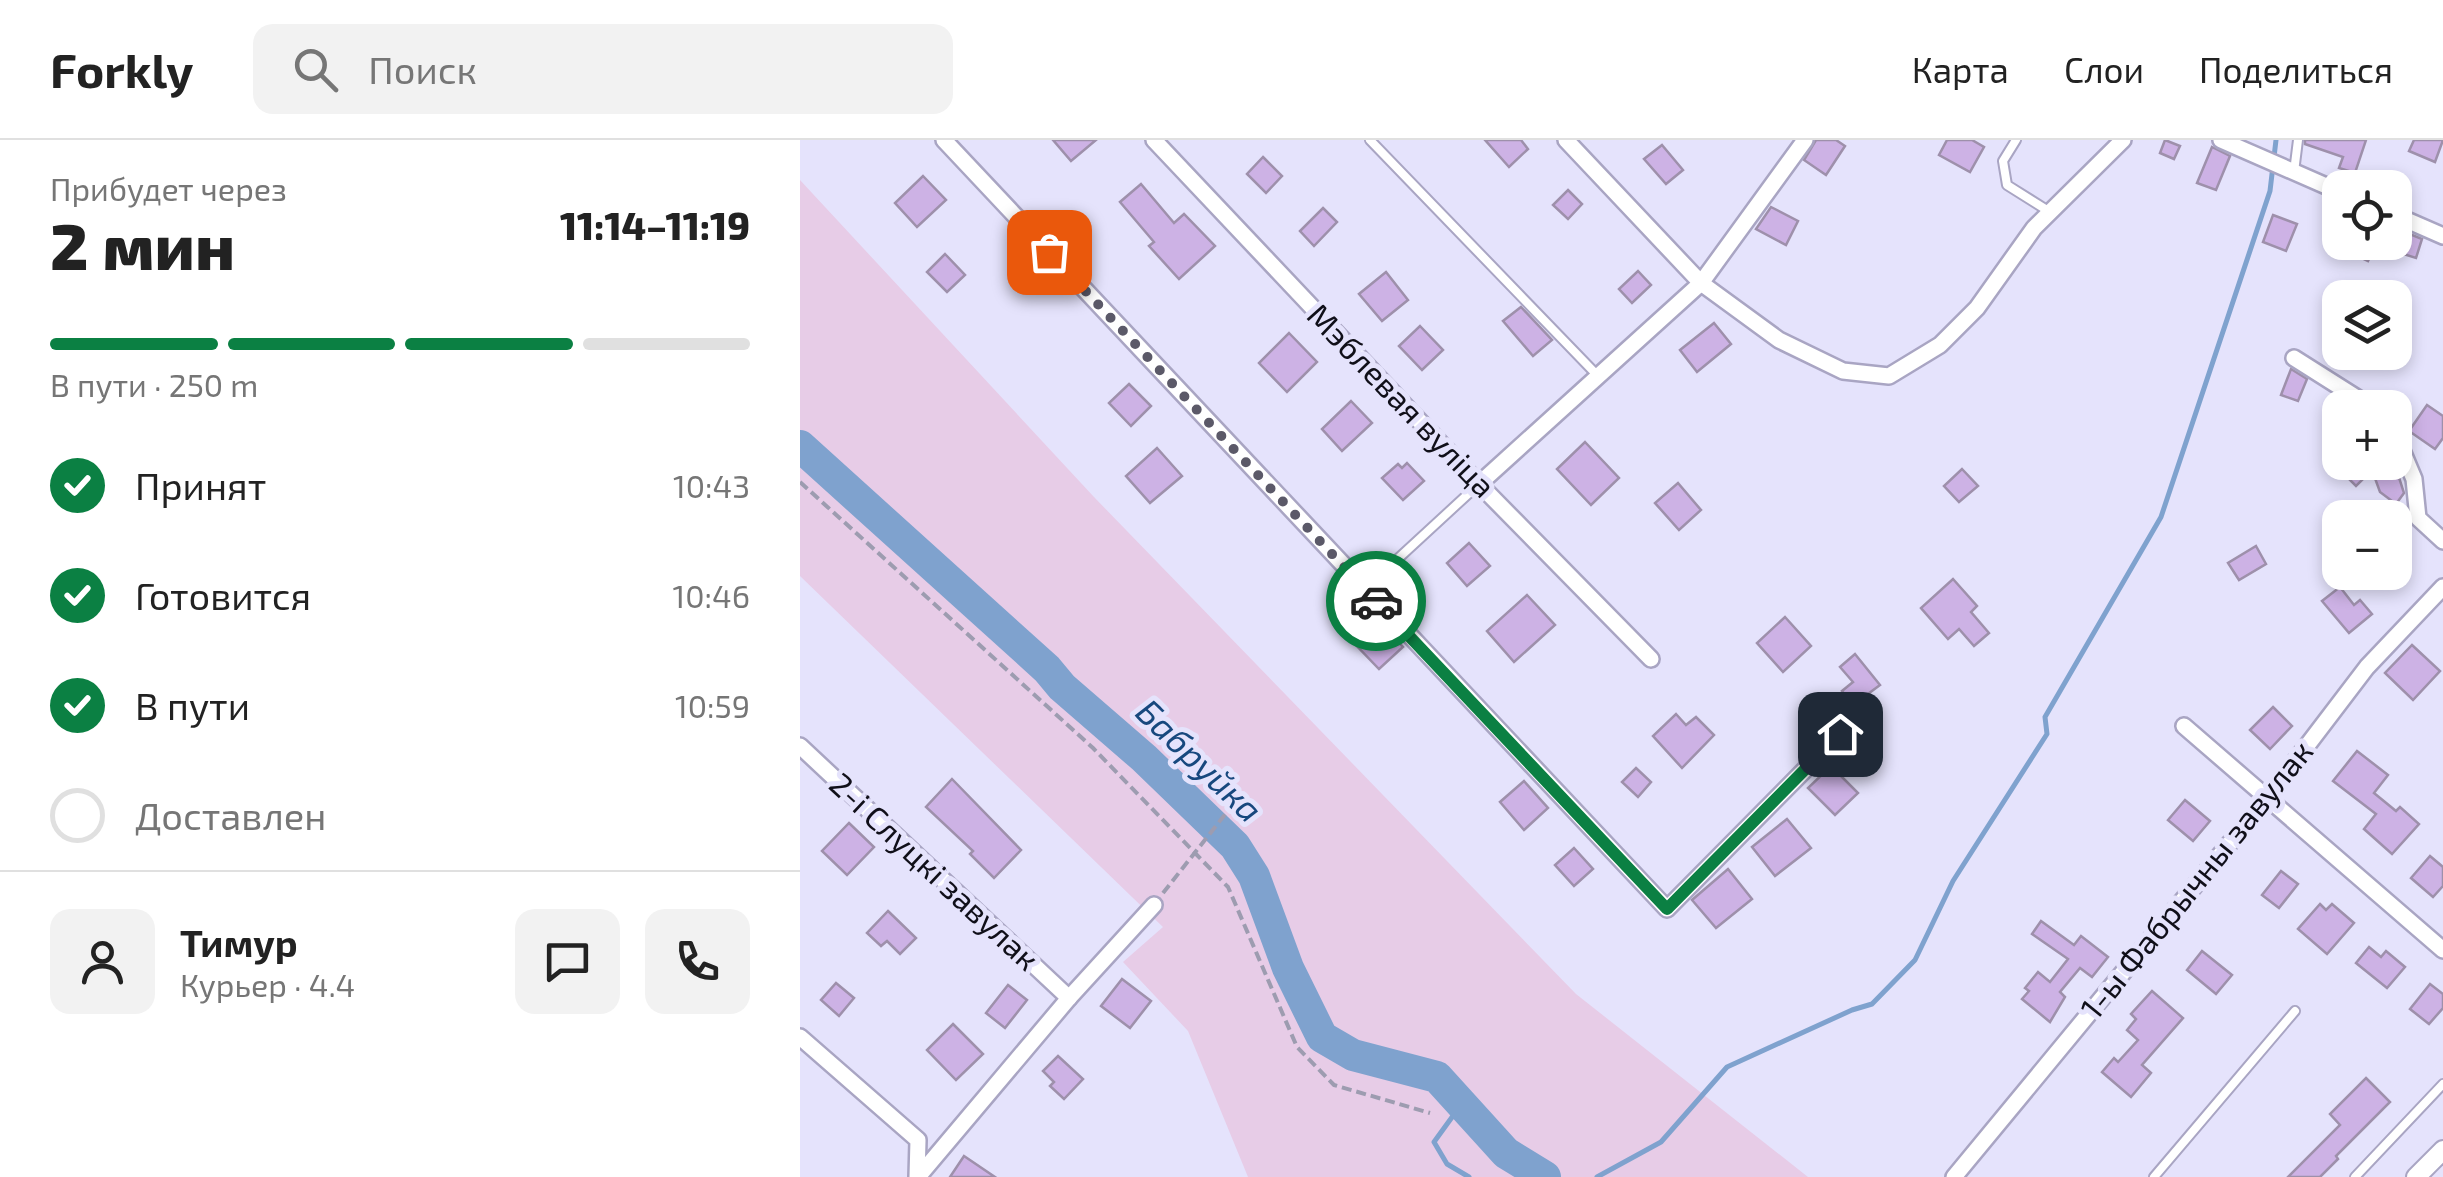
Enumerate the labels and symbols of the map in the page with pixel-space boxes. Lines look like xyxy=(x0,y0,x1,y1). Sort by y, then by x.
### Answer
pin xyxy=(1007,210,1092,295)
street label: Мэблевая вуліца xyxy=(1300,295,1504,505)
courier xyxy=(1326,551,1426,651)
water label: Бабруйка xyxy=(1129,689,1272,830)
pin xyxy=(1798,692,1883,777)
street label: 1-ы Фабрычны завулак xyxy=(2071,732,2320,1026)
street label: 2-і Слуцкі завулак xyxy=(822,764,1048,978)

